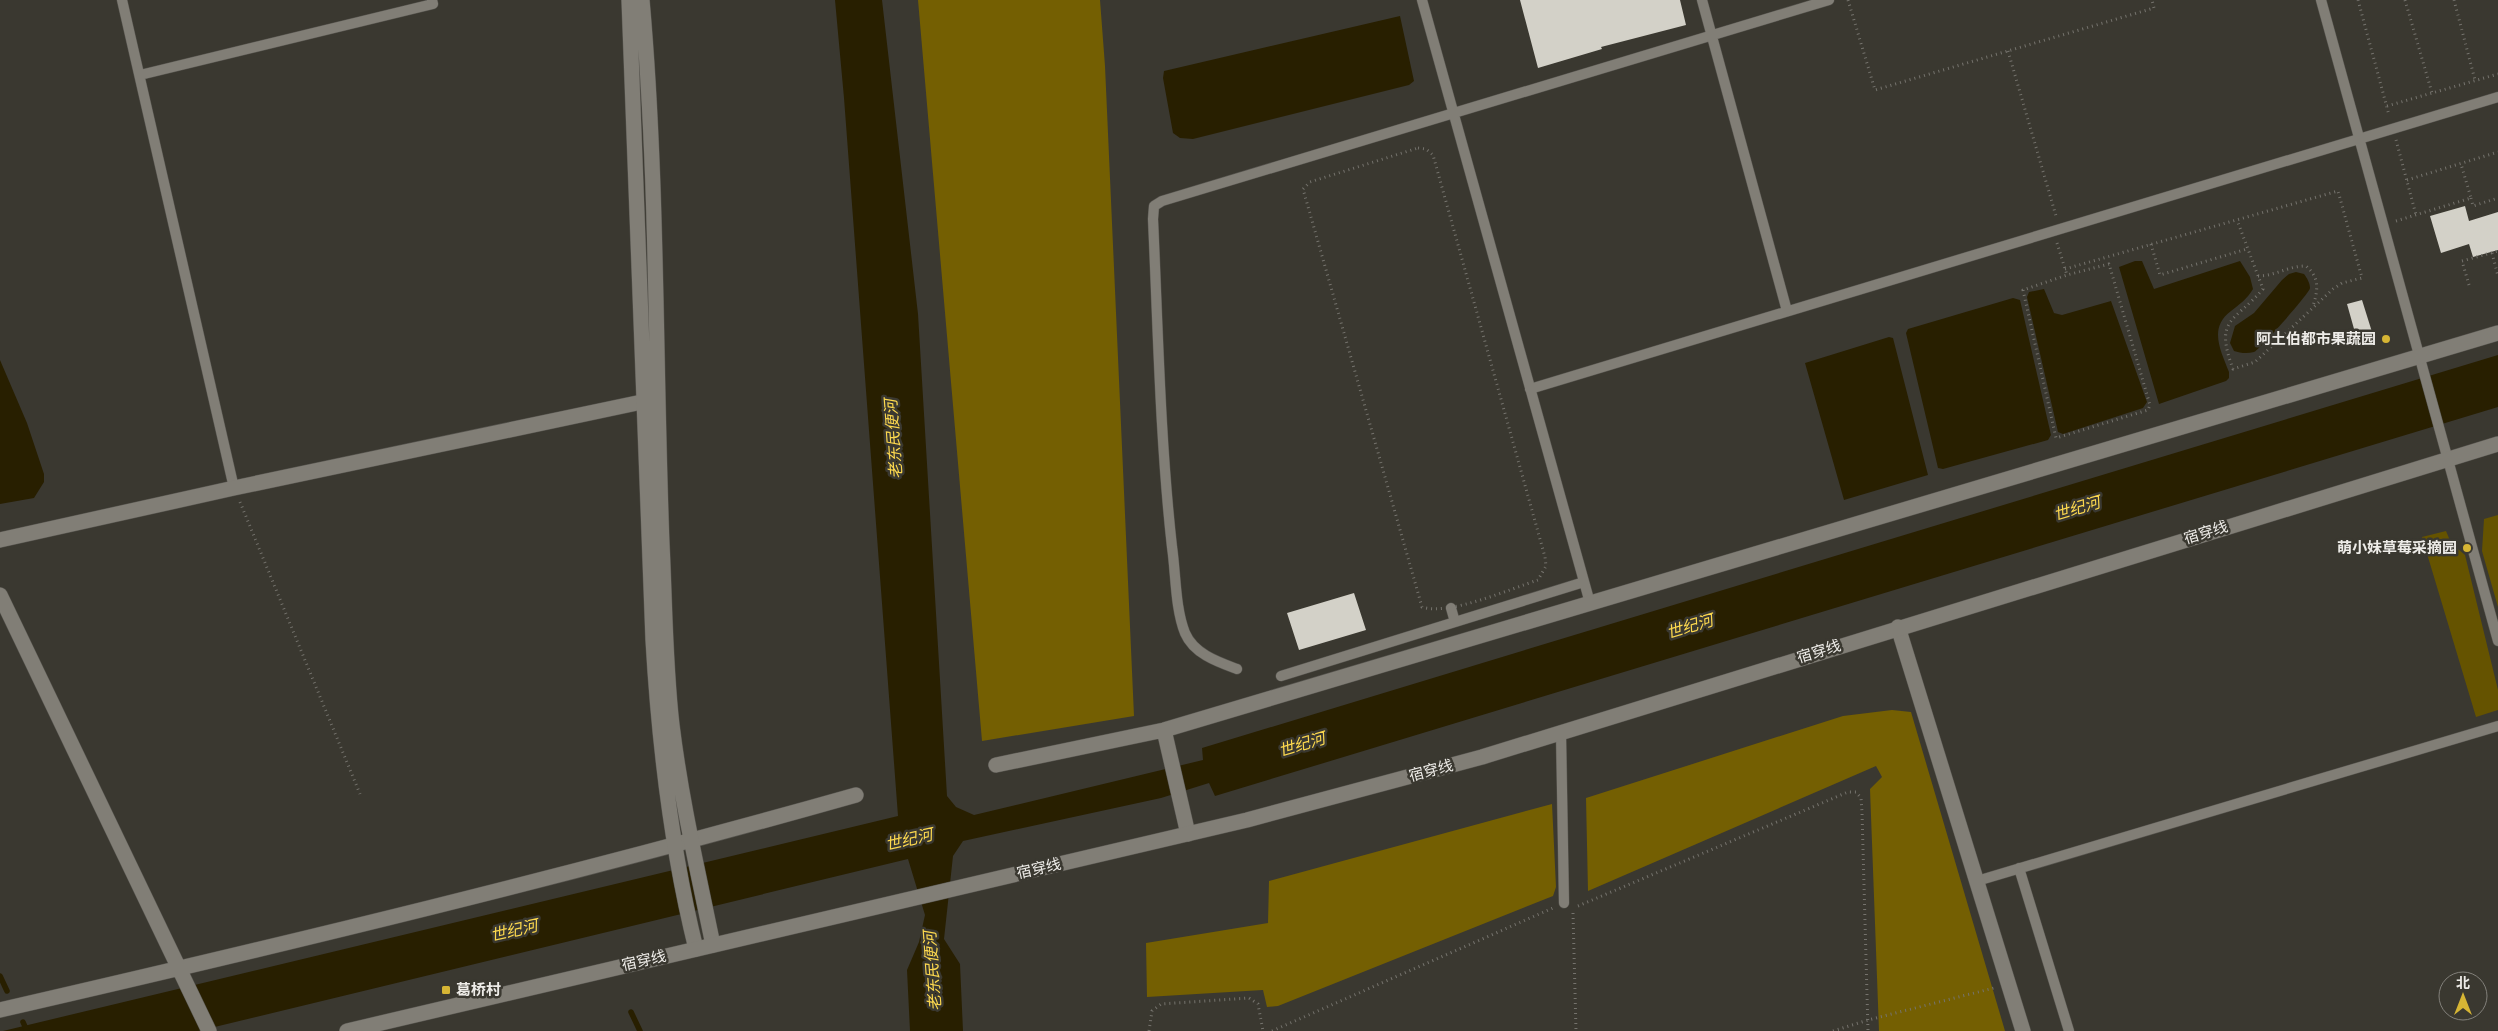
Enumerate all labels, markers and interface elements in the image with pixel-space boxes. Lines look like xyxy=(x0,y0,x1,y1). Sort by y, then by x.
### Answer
place label: 阿土伯都市果蔬园 xyxy=(2256,329,2376,350)
marker: 阿土伯都市果蔬园 xyxy=(2380,333,2392,345)
water label: 老东民便河 xyxy=(880,395,908,480)
water label: 世纪河 xyxy=(2051,491,2106,527)
street label: 宿穿线 xyxy=(2181,516,2231,550)
place label: 萌小妹草莓采摘园 xyxy=(2337,538,2457,559)
marker: 萌小妹草莓采摘园 xyxy=(2461,542,2473,554)
water label: 世纪河 xyxy=(1664,609,1719,645)
street label: 宿穿线 xyxy=(1794,635,1844,669)
water label: 世纪河 xyxy=(1276,727,1331,763)
street label: 宿穿线 xyxy=(1407,755,1455,787)
water label: 世纪河 xyxy=(883,823,938,856)
street label: 宿穿线 xyxy=(1015,854,1063,884)
water label: 世纪河 xyxy=(488,914,543,947)
water label: 老东民便河 xyxy=(919,927,947,1012)
street label: 宿穿线 xyxy=(620,946,668,976)
north arrow xyxy=(2438,971,2488,1021)
text: 北 xyxy=(2456,974,2470,994)
place label: 葛桥村 xyxy=(456,980,501,1001)
marker: 葛桥村 xyxy=(440,984,452,996)

